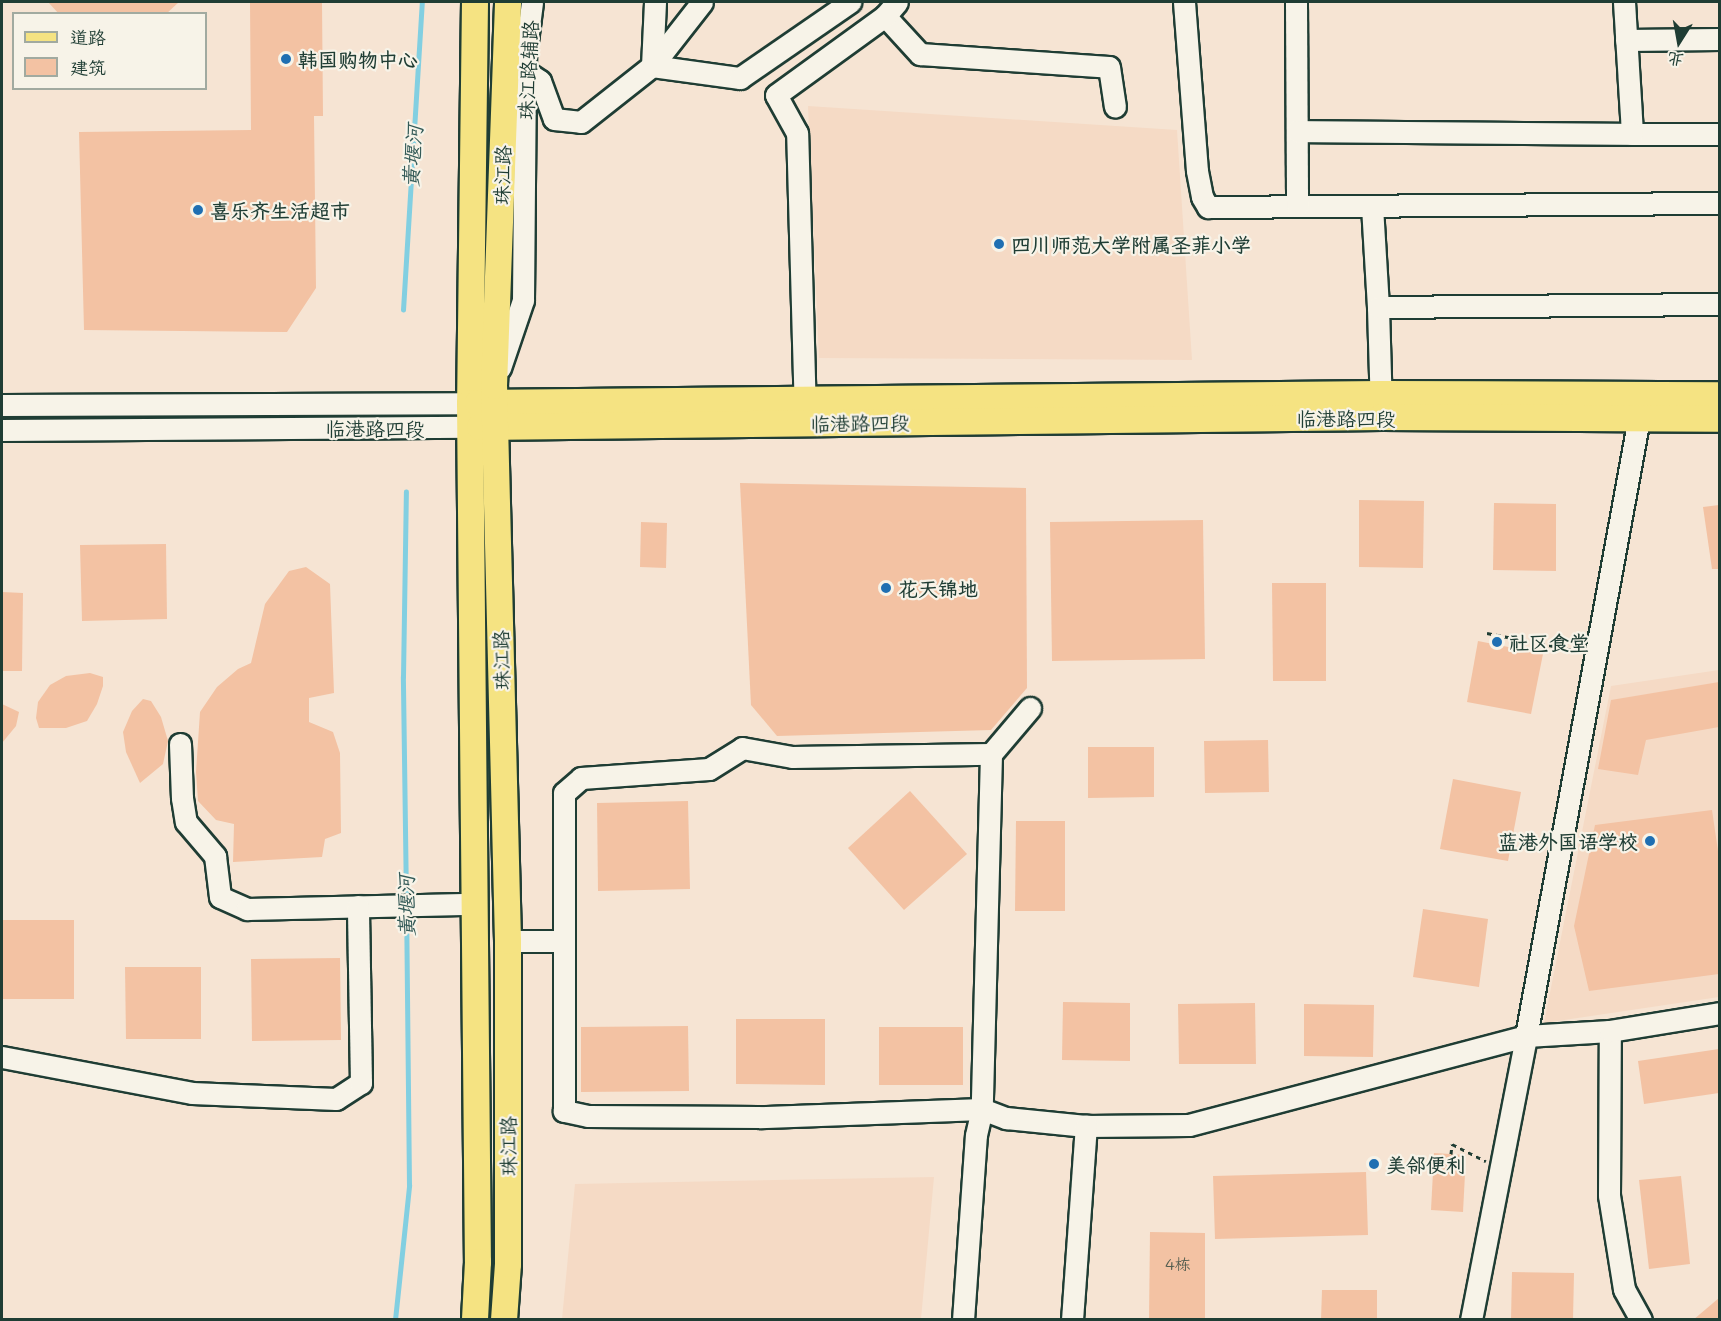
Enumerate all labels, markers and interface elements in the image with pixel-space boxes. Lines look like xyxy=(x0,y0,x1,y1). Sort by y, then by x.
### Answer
legend xyxy=(12,12,207,90)
north arrow xyxy=(1649,12,1709,72)
street label: 珠江路辅路 xyxy=(513,19,543,121)
text: 道路 xyxy=(70,25,106,49)
place label: 韩国购物中心 xyxy=(298,47,418,71)
text: 北 xyxy=(1666,48,1685,72)
marker: 韩国购物中心 xyxy=(279,52,293,66)
text: 建筑 xyxy=(70,55,106,79)
water label: 黄堰河 xyxy=(397,124,427,188)
street label: 珠江路 xyxy=(489,145,515,205)
place label: 喜乐齐生活超市 xyxy=(210,198,350,222)
marker: 喜乐齐生活超市 xyxy=(191,203,205,217)
place label: 四川师范大学附属圣菲小学 xyxy=(1011,232,1251,256)
marker: 四川师范大学附属圣菲小学 xyxy=(992,237,1006,251)
street label: 临港路四段 xyxy=(1296,406,1396,430)
street label: 临港路四段 xyxy=(810,410,910,436)
street label: 临港路四段 xyxy=(325,416,425,440)
place label: 花天锦地 xyxy=(898,576,978,600)
marker: 花天锦地 xyxy=(879,581,893,595)
street label: 珠江路 xyxy=(488,630,514,690)
place label: 社区食堂 xyxy=(1509,630,1589,654)
marker: 社区食堂 xyxy=(1490,635,1504,649)
place label: 蓝港外国语学校 xyxy=(1498,829,1638,853)
marker: 蓝港外国语学校 xyxy=(1643,834,1657,848)
water label: 黄堰河 xyxy=(393,874,419,938)
street label: 珠江路 xyxy=(496,1116,520,1176)
place label: 美邻便利 xyxy=(1386,1152,1466,1176)
marker: 美邻便利 xyxy=(1367,1157,1381,1171)
house number: 4栋 xyxy=(1165,1254,1191,1274)

